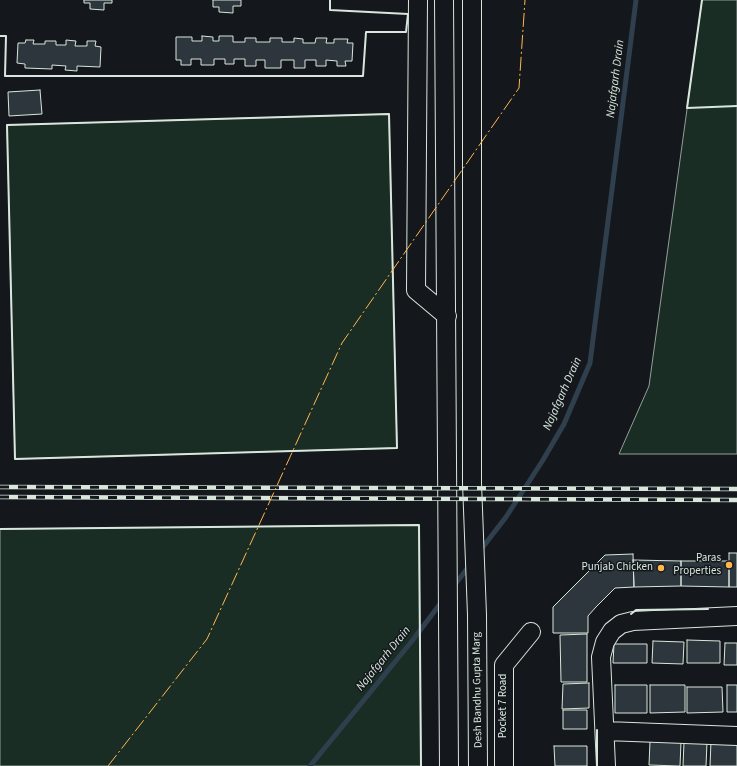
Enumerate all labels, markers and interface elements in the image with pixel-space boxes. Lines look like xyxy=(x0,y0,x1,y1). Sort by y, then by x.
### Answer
water label: Najafgarh Drain xyxy=(604,39,628,119)
water label: Najafgarh Drain xyxy=(540,355,586,433)
place label: Paras Properties xyxy=(673,552,721,578)
marker: Paras Properties xyxy=(724,560,734,570)
place label: Punjab Chicken xyxy=(582,561,653,575)
marker: Punjab Chicken xyxy=(656,563,666,573)
water label: Najafgarh Drain xyxy=(354,624,414,694)
street label: Desh Bandhu Gupta Marg xyxy=(470,632,486,748)
street label: Pocket 7 Road xyxy=(497,674,511,738)

